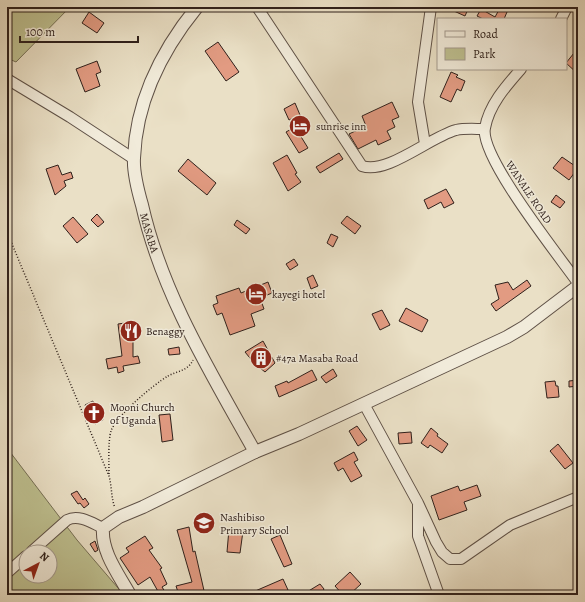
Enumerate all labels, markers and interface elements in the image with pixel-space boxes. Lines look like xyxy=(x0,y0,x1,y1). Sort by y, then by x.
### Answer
scale bar xyxy=(20,18,138,44)
legend xyxy=(437,18,567,70)
text: 100 m xyxy=(26,24,55,40)
text: Road xyxy=(473,26,499,42)
text: Park xyxy=(473,46,496,62)
hotel icon: sunrise inn xyxy=(287,113,313,139)
place label: sunrise inn xyxy=(316,119,366,134)
street label: WANALE ROAD xyxy=(501,157,555,227)
street label: MASABA xyxy=(136,211,162,255)
hotel icon: kayegi hotel xyxy=(243,281,269,307)
place label: kayegi hotel xyxy=(272,287,325,302)
restaurant icon: Benaggy xyxy=(118,318,144,344)
place label: Benaggy xyxy=(146,324,185,339)
building icon: #47a Masaba Road xyxy=(248,345,274,371)
place label: #47a Masaba Road xyxy=(276,351,358,366)
church icon: Mooni Church of Uganda xyxy=(81,400,107,426)
place label: Mooni Church of Uganda xyxy=(110,400,175,428)
school or university icon: Nashibiso Primary School xyxy=(191,510,217,536)
place label: Nashibiso Primary School xyxy=(220,510,289,538)
north arrow xyxy=(18,544,58,584)
text: N xyxy=(36,549,52,565)

